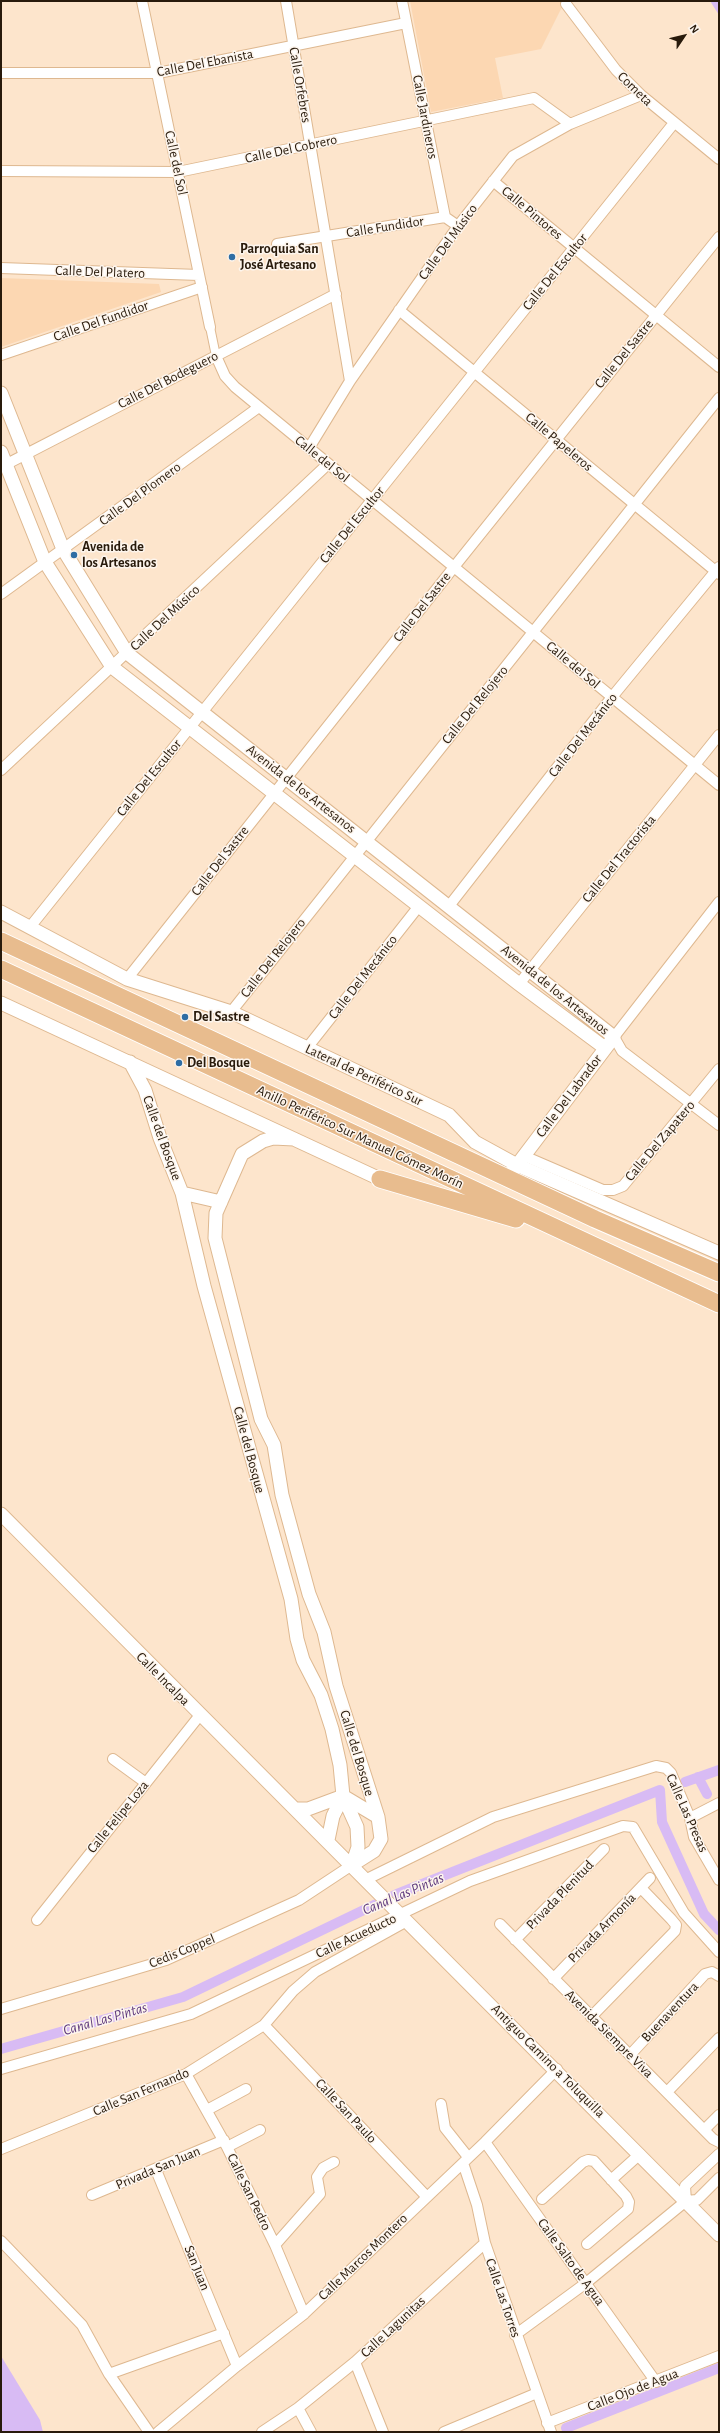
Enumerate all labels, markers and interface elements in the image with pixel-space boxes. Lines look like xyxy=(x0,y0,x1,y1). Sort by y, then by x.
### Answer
north arrow xyxy=(664,16,704,56)
text: N xyxy=(688,23,701,35)
street label: Calle Del Ebanista xyxy=(155,45,255,81)
street label: Calle Orfebres xyxy=(285,46,315,124)
street label: Cometa xyxy=(614,68,656,110)
street label: Calle Jardineros xyxy=(409,74,441,160)
street label: Calle del Sol xyxy=(161,129,191,197)
street label: Calle Del Cobrero xyxy=(243,131,339,167)
street label: Calle Pintores xyxy=(498,183,566,243)
street label: Calle Del Músico xyxy=(415,201,481,283)
street label: Calle Fundidor xyxy=(345,213,425,241)
street label: Calle Del Escultor xyxy=(519,230,591,314)
place label: Parroquia San José Artesano xyxy=(240,241,319,274)
marker: Parroquia San José Artesano xyxy=(227,252,237,262)
street label: Calle Del Platero xyxy=(55,262,145,282)
street label: Calle Del Fundidor xyxy=(51,297,151,345)
street label: Calle Del Sastre xyxy=(591,316,657,392)
street label: Calle Del Bodeguero xyxy=(115,347,221,413)
street label: Calle Papeleros xyxy=(522,409,596,475)
street label: Calle del Sol xyxy=(291,432,353,486)
street label: Calle Del Plomero xyxy=(96,459,184,529)
street label: Calle Del Escultor xyxy=(316,483,388,567)
place label: Avenida de los Artesanos xyxy=(82,539,156,572)
marker: Avenida de los Artesanos xyxy=(69,550,79,560)
street label: Calle Del Sastre xyxy=(389,569,455,645)
street label: Calle Del Músico xyxy=(127,581,203,655)
street label: Calle del Sol xyxy=(542,637,604,693)
street label: Calle Del Relojero xyxy=(438,662,512,748)
street label: Calle Del Mecánico xyxy=(545,689,621,781)
street label: Calle Del Escultor xyxy=(113,736,185,820)
street label: Avenida de los Artesanos xyxy=(243,741,359,837)
street label: Calle Del Tractorista xyxy=(579,812,659,906)
street label: Calle Del Sastre xyxy=(187,823,253,899)
street label: Calle Del Relojero xyxy=(237,915,309,1001)
street label: Calle Del Mecánico xyxy=(325,931,401,1023)
street label: Avenida de los Artesanos xyxy=(497,941,613,1039)
place label: Del Sastre xyxy=(193,1009,250,1025)
marker: Del Sastre xyxy=(180,1012,190,1022)
street label: Lateral de Periférico Sur xyxy=(303,1040,425,1110)
street label: Calle Del Labrador xyxy=(532,1051,606,1141)
place label: Del Bosque xyxy=(187,1055,250,1071)
marker: Del Bosque xyxy=(174,1058,184,1068)
street label: Anillo Periférico Sur Manuel Gómez Morín xyxy=(254,1082,466,1192)
street label: Calle del Bosque xyxy=(139,1093,185,1183)
street label: Calle Del Zapatero xyxy=(621,1097,699,1185)
street label: Calle del Bosque xyxy=(229,1405,269,1495)
street label: Calle Incalpa xyxy=(133,1649,193,1709)
street label: Calle del Bosque xyxy=(336,1708,378,1798)
street label: Calle Las Presas xyxy=(662,1771,712,1855)
street label: Calle Felipe Loza xyxy=(84,1777,152,1857)
street label: Privada Plenitud xyxy=(523,1857,597,1933)
water label: Canal Las Pintas xyxy=(360,1869,446,1919)
street label: Privada Armonía xyxy=(564,1890,640,1966)
street label: Calle Acueducto xyxy=(313,1910,399,1962)
street label: Cedis Coppel xyxy=(147,1930,217,1972)
street label: Buenaventura xyxy=(638,1978,702,2046)
street label: Avenida Siempre Viva xyxy=(561,1986,657,2082)
water label: Canal Las Pintas xyxy=(61,1998,149,2040)
street label: Antiguo Camino a Toluquilla xyxy=(488,2001,608,2121)
street label: Calle San Fernando xyxy=(90,2064,192,2120)
street label: Calle San Paulo xyxy=(312,2075,380,2147)
street label: Privada San Juan xyxy=(113,2143,203,2193)
street label: Calle San Pedro xyxy=(223,2151,275,2233)
street label: Calle Marcos Montero xyxy=(315,2210,411,2304)
street label: Calle Salto de Agua xyxy=(534,2215,608,2309)
street label: San Juan xyxy=(180,2243,214,2293)
street label: Calle Las Torres xyxy=(482,2256,524,2340)
street label: Calle Lagunitas xyxy=(357,2293,429,2361)
street label: Calle Ojo de Agua xyxy=(585,2365,681,2415)

